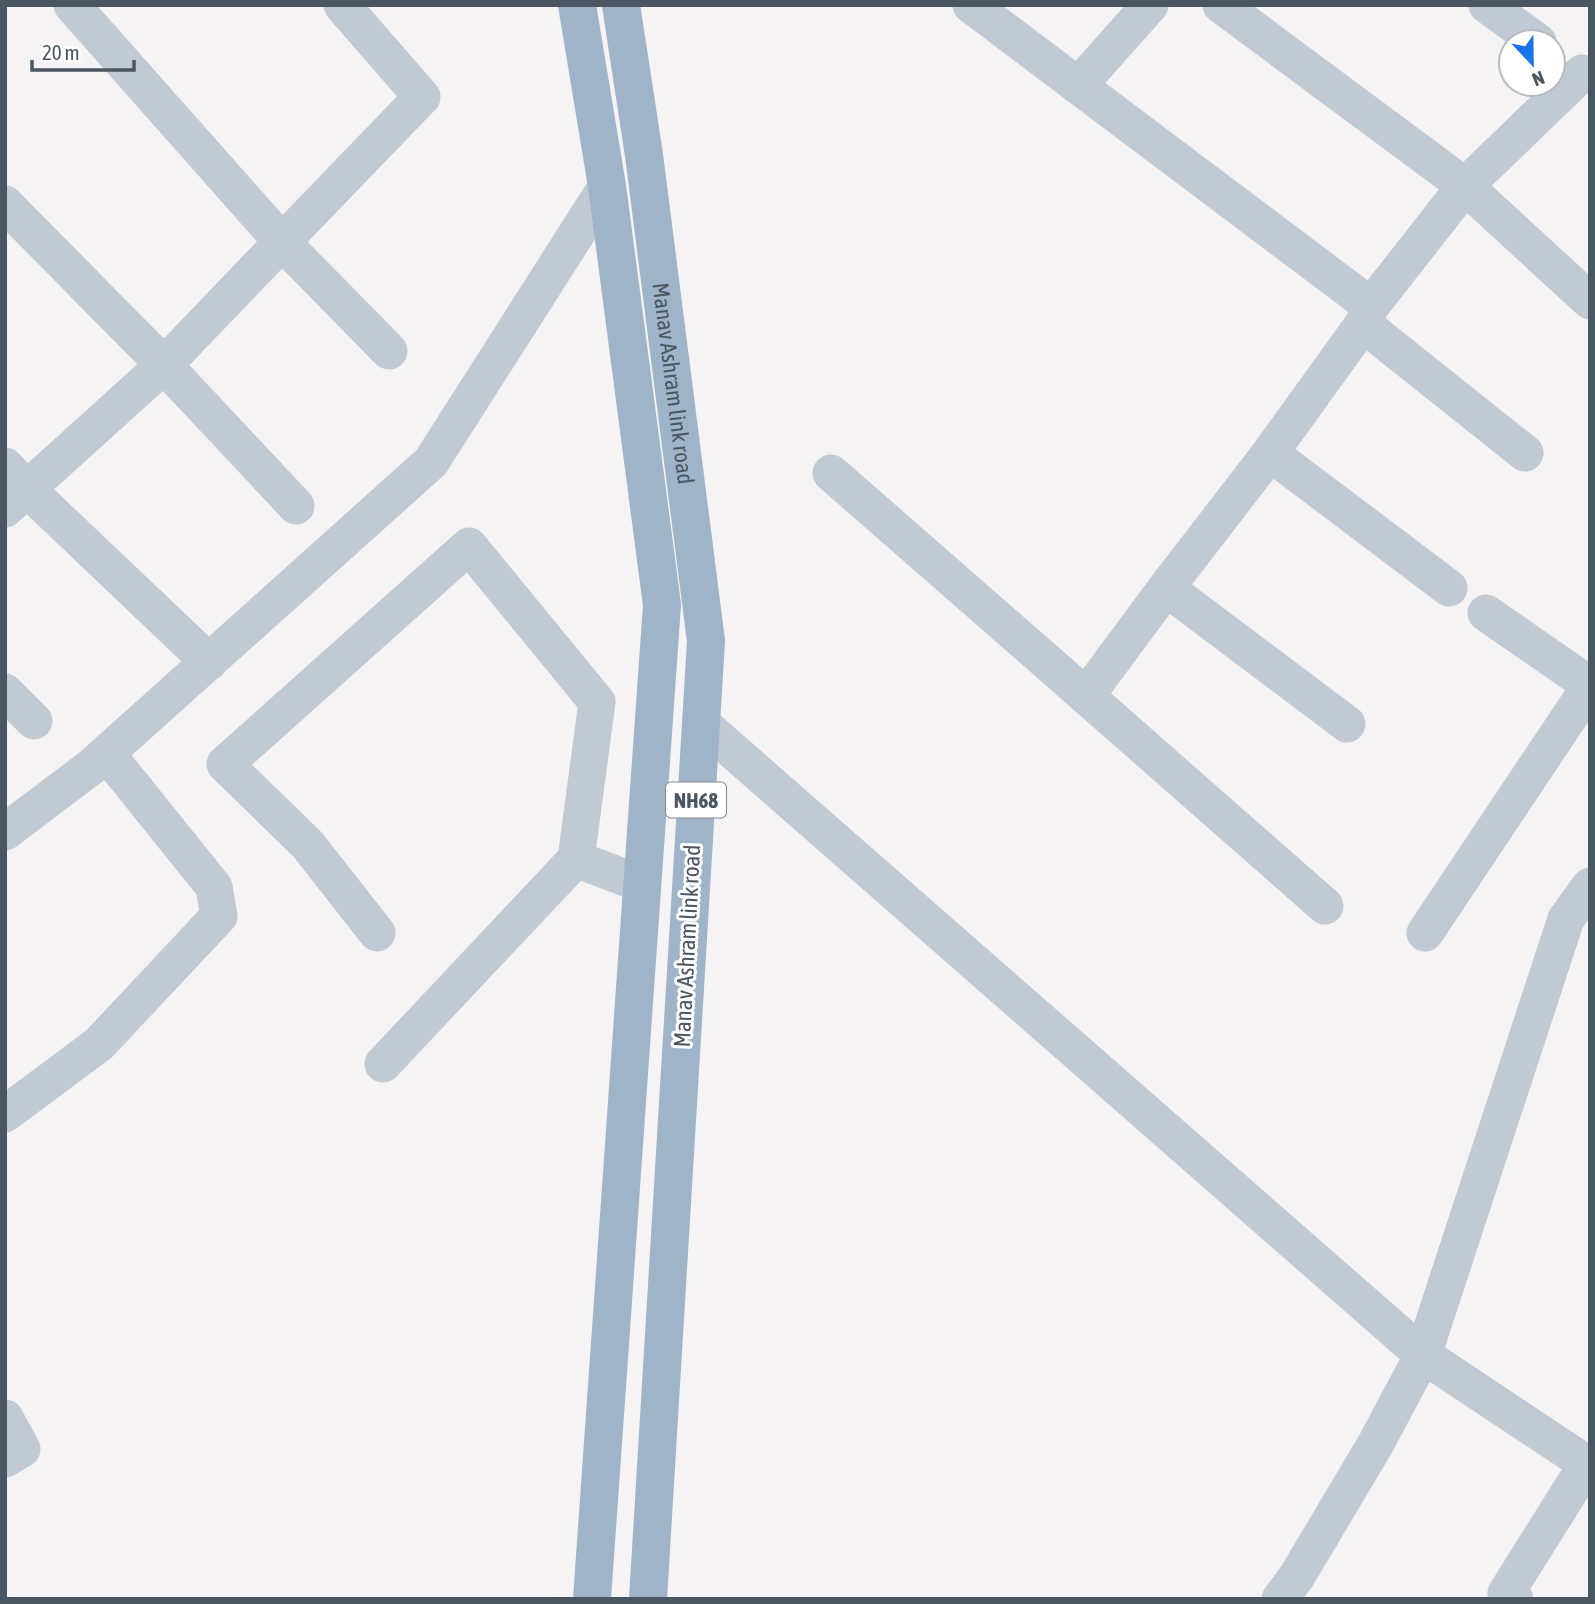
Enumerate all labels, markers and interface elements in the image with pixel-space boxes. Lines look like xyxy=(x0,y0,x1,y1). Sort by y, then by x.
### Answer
scale bar xyxy=(32,28,133,72)
north arrow xyxy=(1497,28,1567,98)
text: 20 m xyxy=(42,40,80,64)
text: N xyxy=(1529,66,1548,91)
street label: Manav Ashram link road xyxy=(647,281,699,486)
road number: NH68 xyxy=(666,782,726,818)
street label: Manav Ashram link road xyxy=(669,844,705,1048)

